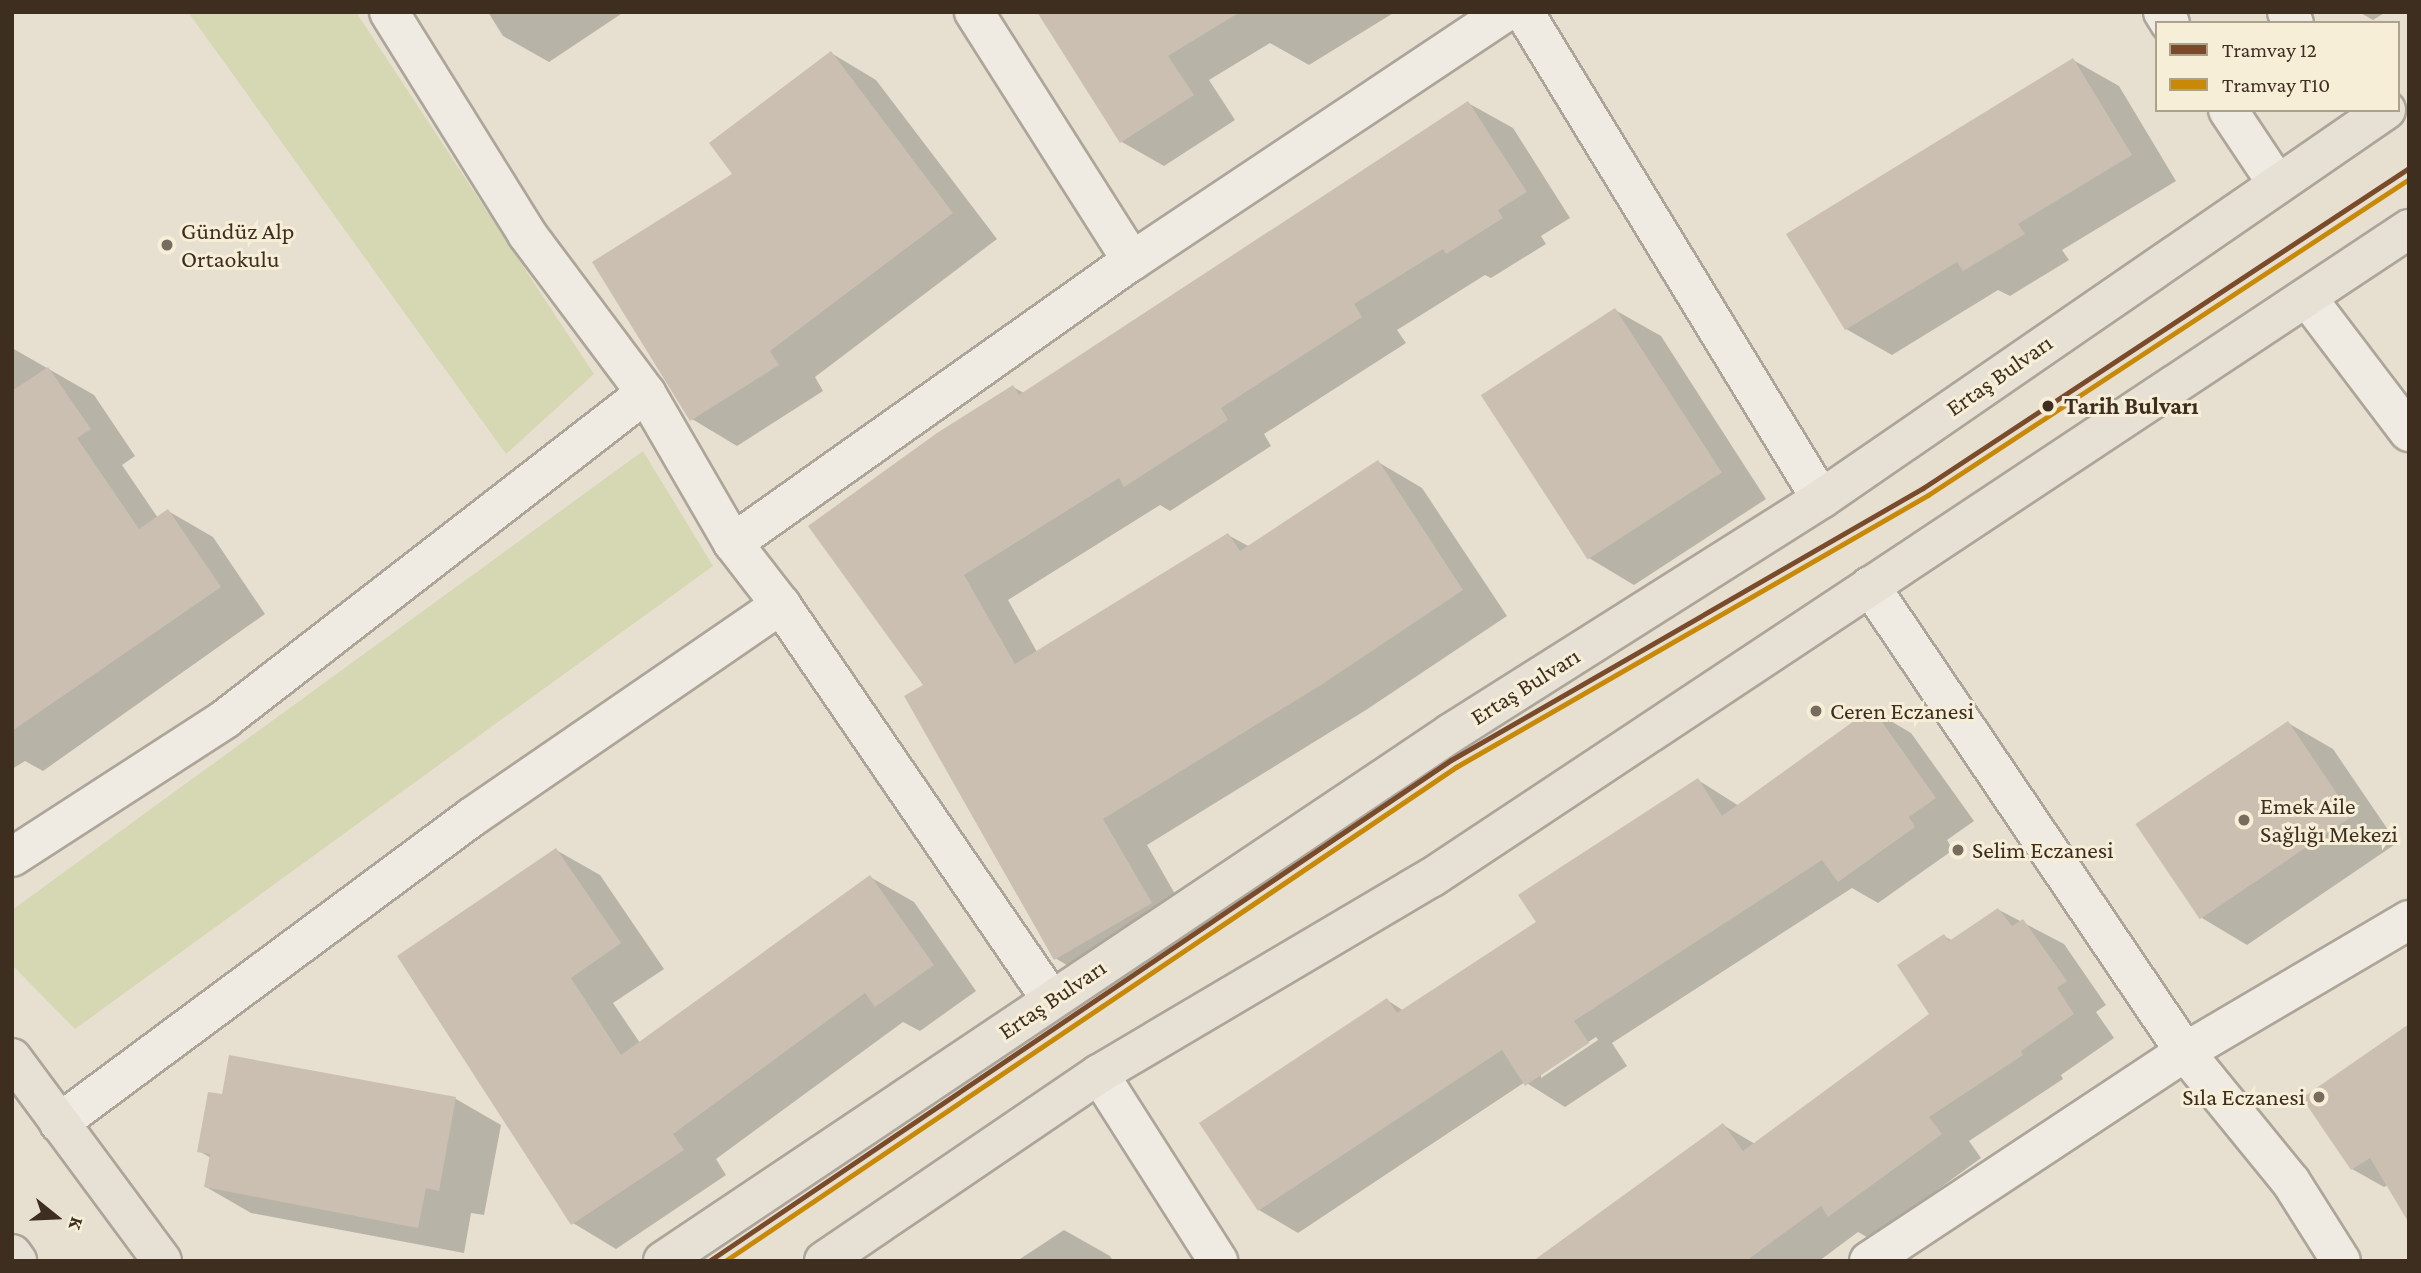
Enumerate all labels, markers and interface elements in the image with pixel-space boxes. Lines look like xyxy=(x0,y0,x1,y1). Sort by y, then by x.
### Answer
legend xyxy=(2155,21,2400,112)
text: Tramvay 12 xyxy=(2222,38,2317,62)
text: Tramvay T10 xyxy=(2222,73,2330,97)
place label: Gündüz Alp Ortaokulu xyxy=(181,217,294,273)
marker: Gündüz Alp Ortaokulu xyxy=(159,237,175,253)
street label: Ertaş Bulvarı xyxy=(1940,328,2058,422)
place label: Tarih Bulvarı xyxy=(2064,392,2199,420)
marker: Tarih Bulvarı xyxy=(2038,396,2058,416)
street label: Ertaş Bulvarı xyxy=(1465,641,1585,731)
place label: Ceren Eczanesi xyxy=(1830,697,1974,725)
marker: Ceren Eczanesi xyxy=(1808,703,1824,719)
place label: Emek Aile Sağlığı Mekezi xyxy=(2260,792,2398,848)
marker: Emek Aile Sağlığı Mekezi xyxy=(2234,810,2254,830)
place label: Selim Eczanesi xyxy=(1972,836,2114,864)
marker: Selim Eczanesi xyxy=(1950,842,1966,858)
street label: Ertaş Bulvarı xyxy=(993,953,1111,1045)
place label: Sıla Eczanesi xyxy=(2182,1083,2305,1111)
marker: Sıla Eczanesi xyxy=(2311,1089,2327,1105)
north arrow xyxy=(21,1182,91,1252)
text: K xyxy=(65,1215,88,1233)

